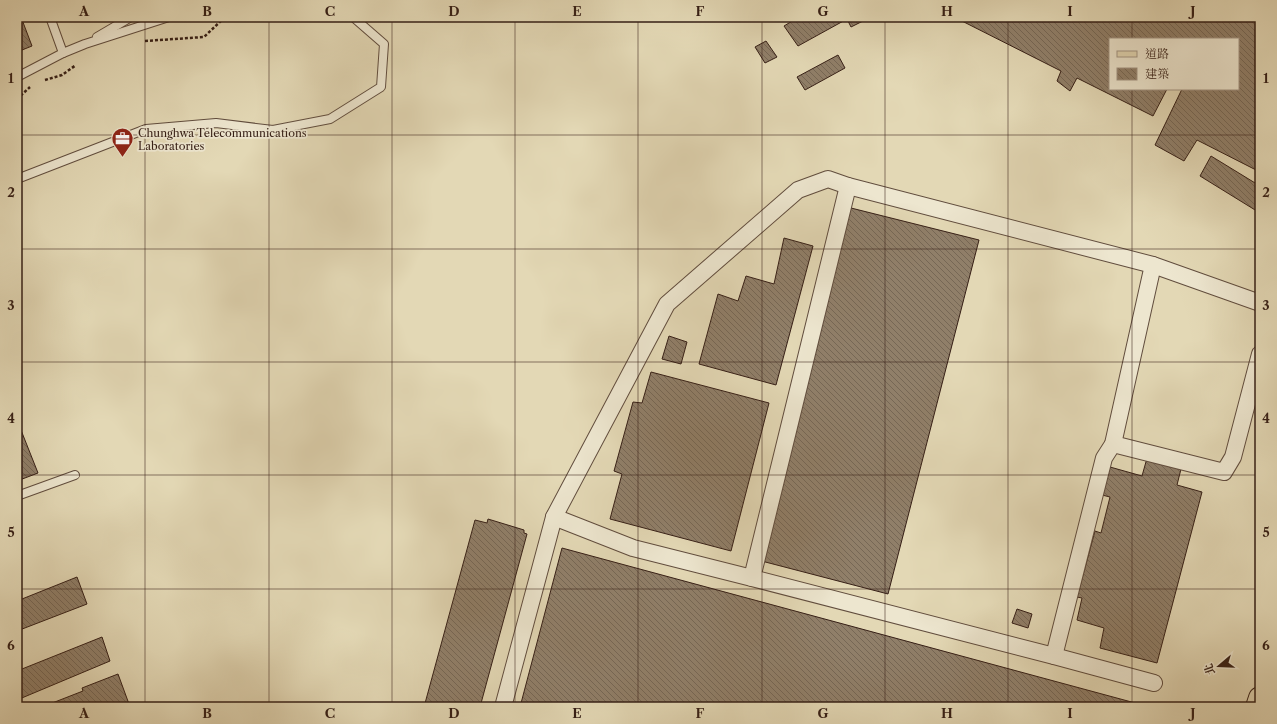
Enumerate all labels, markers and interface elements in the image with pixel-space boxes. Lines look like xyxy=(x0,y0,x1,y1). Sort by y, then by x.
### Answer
text: A xyxy=(78,3,90,19)
text: B xyxy=(202,3,212,19)
text: C xyxy=(325,3,335,19)
text: D xyxy=(448,3,460,19)
text: E xyxy=(572,3,582,19)
text: F xyxy=(696,3,705,19)
text: G xyxy=(817,3,829,19)
text: H xyxy=(941,3,953,19)
text: I xyxy=(1067,3,1073,19)
text: J xyxy=(1188,3,1196,19)
legend xyxy=(1109,38,1239,90)
text: 道路 xyxy=(1145,46,1169,61)
text: 建築 xyxy=(1145,66,1169,81)
text: 1 xyxy=(8,70,14,86)
text: 1 xyxy=(1263,70,1269,86)
office icon: Chunghwa Telecommunications Laboratories xyxy=(110,126,136,159)
place label: Chunghwa Telecommunications Laboratories xyxy=(138,126,307,153)
text: 2 xyxy=(7,184,15,200)
text: 2 xyxy=(1262,184,1270,200)
text: 3 xyxy=(7,297,15,313)
text: 3 xyxy=(1262,297,1270,313)
text: 4 xyxy=(7,410,15,426)
text: 4 xyxy=(1262,410,1270,426)
text: 5 xyxy=(7,524,15,540)
text: 5 xyxy=(1262,524,1270,540)
text: 6 xyxy=(7,637,15,653)
text: 6 xyxy=(1262,637,1270,653)
north arrow xyxy=(1199,646,1239,686)
text: 北 xyxy=(1201,662,1218,677)
text: A xyxy=(78,705,90,721)
text: B xyxy=(202,705,212,721)
text: C xyxy=(325,705,335,721)
text: D xyxy=(448,705,460,721)
text: E xyxy=(572,705,582,721)
text: F xyxy=(696,705,705,721)
text: G xyxy=(817,705,829,721)
text: H xyxy=(941,705,953,721)
text: I xyxy=(1067,705,1073,721)
text: J xyxy=(1188,705,1196,721)

